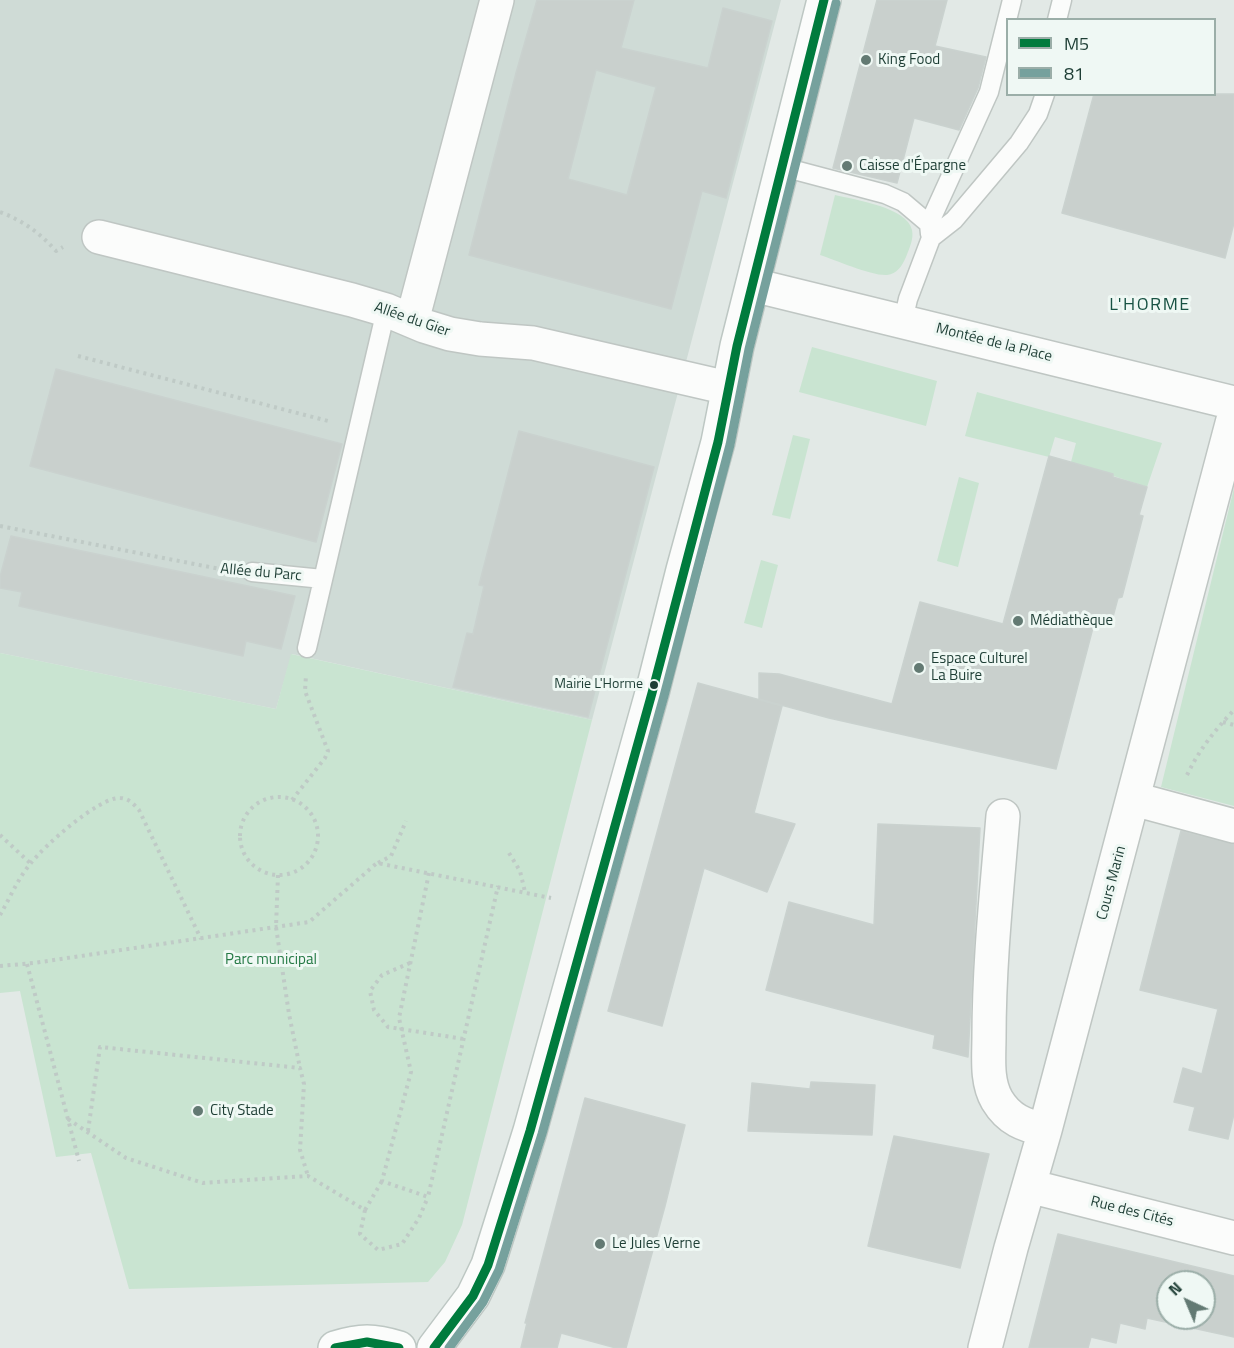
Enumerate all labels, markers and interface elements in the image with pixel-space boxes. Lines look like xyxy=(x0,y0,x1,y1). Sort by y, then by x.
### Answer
legend xyxy=(1006,18,1216,96)
text: M5 xyxy=(1064,30,1089,57)
place label: King Food xyxy=(878,51,940,69)
marker: King Food xyxy=(859,53,873,67)
text: 81 xyxy=(1064,60,1084,87)
place label: Caisse d'Épargne xyxy=(859,157,966,175)
marker: Caisse d'Épargne xyxy=(840,159,854,173)
district label: L'HORME xyxy=(1109,295,1191,317)
street label: Allée du Gier xyxy=(372,299,452,341)
street label: Montée de la Place xyxy=(934,320,1054,366)
street label: Allée du Parc xyxy=(220,560,302,586)
place label: Médiathèque xyxy=(1030,612,1113,630)
marker: Médiathèque xyxy=(1011,614,1025,628)
place label: Espace Culturel La Buire xyxy=(931,650,1028,685)
marker: Espace Culturel La Buire xyxy=(912,661,926,675)
place label: Mairie L'Horme xyxy=(554,677,643,693)
marker: Mairie L'Horme xyxy=(648,679,660,691)
street label: Cours Marin xyxy=(1093,844,1131,922)
park label: Parc municipal xyxy=(225,951,317,969)
place label: City Stade xyxy=(210,1102,274,1120)
marker: City Stade xyxy=(191,1104,205,1118)
street label: Rue des Cités xyxy=(1089,1193,1175,1231)
place label: Le Jules Verne xyxy=(612,1235,700,1253)
marker: Le Jules Verne xyxy=(593,1237,607,1251)
north arrow xyxy=(1156,1270,1216,1330)
text: N xyxy=(1163,1276,1187,1301)

